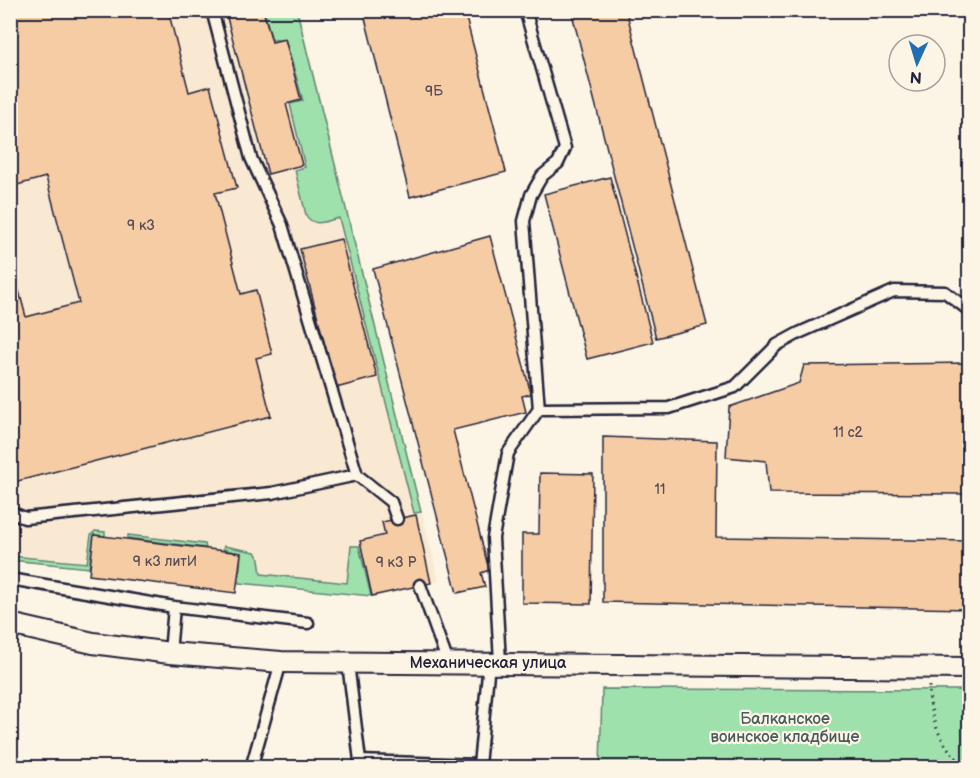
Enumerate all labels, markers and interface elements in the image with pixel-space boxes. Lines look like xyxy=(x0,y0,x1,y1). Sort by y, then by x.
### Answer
north arrow xyxy=(887,33,947,93)
text: N xyxy=(909,67,923,86)
house number: 9Б xyxy=(425,83,443,100)
house number: 9 к3 xyxy=(127,217,155,234)
house number: 11 с2 xyxy=(833,424,864,441)
house number: 11 xyxy=(655,481,665,498)
house number: 9 к3 литИ xyxy=(133,553,197,570)
house number: 9 к3 Р xyxy=(376,554,416,571)
street label: Механическая улица xyxy=(409,654,567,673)
park label: Балканское воинское кладбище xyxy=(711,710,860,747)

